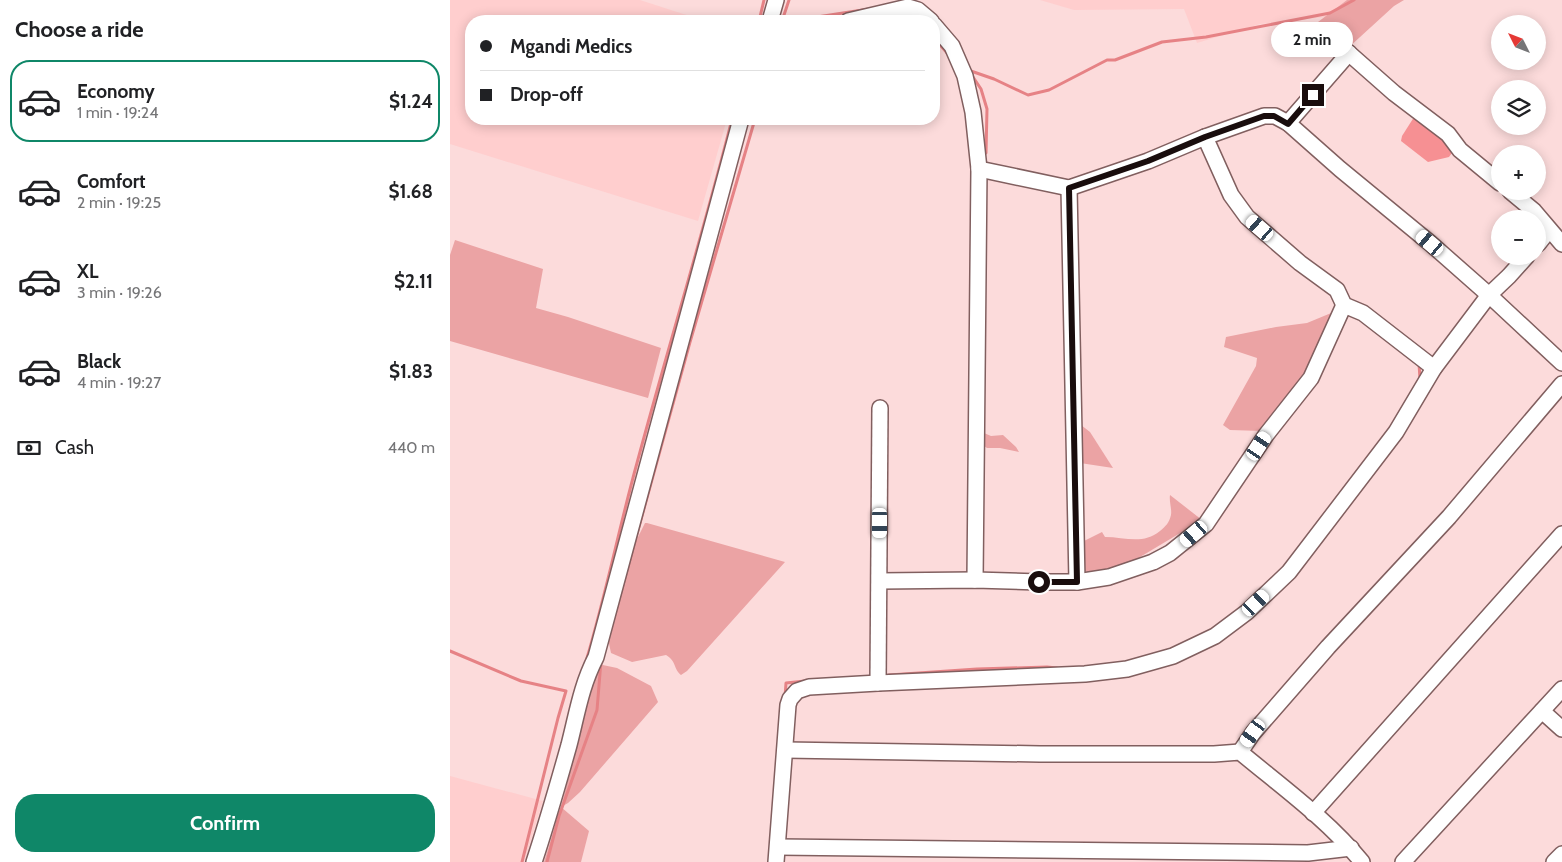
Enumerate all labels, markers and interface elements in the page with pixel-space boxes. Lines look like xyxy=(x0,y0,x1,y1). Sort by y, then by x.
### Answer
north arrow xyxy=(1491,15,1546,70)
map controls xyxy=(1491,15,1546,265)
text: Choose a ride xyxy=(15,16,144,43)
callout: 2 min xyxy=(1272,22,1354,58)
text: 2 min xyxy=(1293,30,1331,49)
text: Mgandi Medics xyxy=(510,35,632,58)
icon: car xyxy=(17,79,62,124)
text: Economy xyxy=(77,80,155,103)
button: layers xyxy=(1491,80,1546,135)
text: Drop-off xyxy=(510,83,583,106)
route end xyxy=(1302,84,1324,106)
text: $1.24 xyxy=(389,90,433,113)
text: 1 min · 19:24 xyxy=(77,103,158,122)
button: + xyxy=(1491,145,1546,200)
icon: car xyxy=(17,169,62,214)
text: Comfort xyxy=(77,170,146,193)
text: $1.68 xyxy=(389,180,433,203)
text: 2 min · 19:25 xyxy=(77,193,161,212)
button: − xyxy=(1491,210,1546,265)
car xyxy=(1243,212,1276,244)
car xyxy=(1413,228,1446,258)
icon: car xyxy=(17,259,62,304)
text: XL xyxy=(77,260,98,283)
text: $2.11 xyxy=(394,270,433,293)
text: 3 min · 19:26 xyxy=(77,283,162,302)
icon: car xyxy=(17,349,62,394)
text: Black xyxy=(77,350,121,373)
text: $1.83 xyxy=(389,360,433,383)
text: 4 min · 19:27 xyxy=(77,373,161,392)
car xyxy=(1244,429,1273,463)
icon: cash xyxy=(15,434,43,462)
text: Cash xyxy=(55,436,94,459)
text: 440 m xyxy=(388,438,435,457)
car xyxy=(872,508,887,538)
car xyxy=(1177,518,1210,550)
route start xyxy=(1028,571,1050,593)
car xyxy=(1239,587,1272,619)
car xyxy=(1238,716,1267,750)
button: Confirm xyxy=(15,794,435,852)

